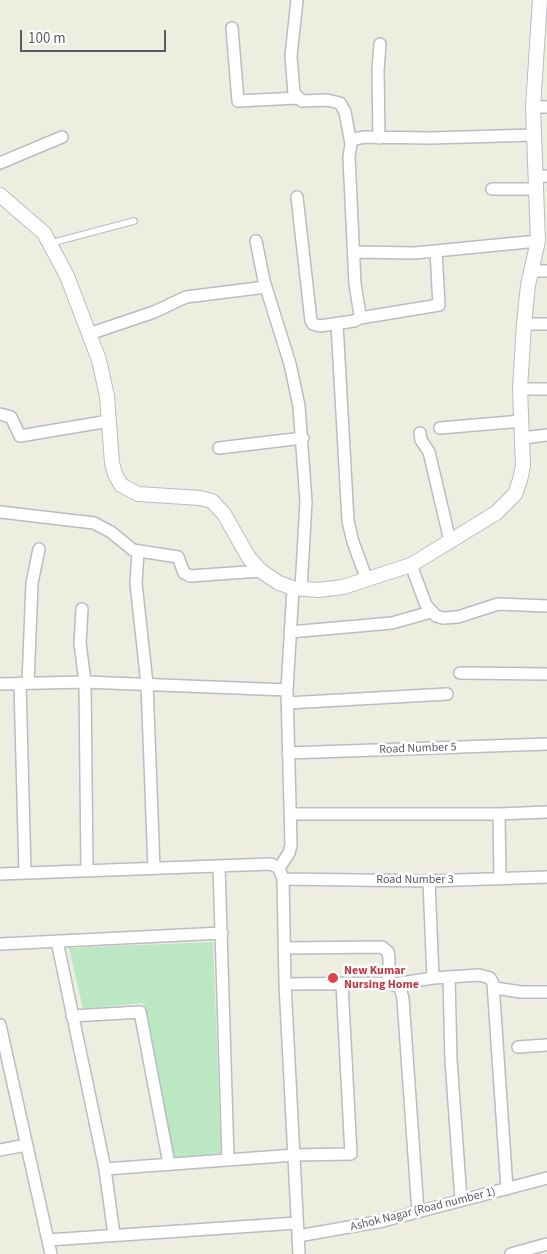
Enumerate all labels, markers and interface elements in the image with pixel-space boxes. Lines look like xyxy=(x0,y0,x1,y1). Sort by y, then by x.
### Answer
scale bar xyxy=(22,20,169,52)
text: 100 m xyxy=(28,28,66,49)
street label: Road Number 5 xyxy=(379,740,457,758)
street label: Road Number 3 xyxy=(376,873,454,887)
place label: New Kumar Nursing Home xyxy=(344,964,419,992)
marker: New Kumar Nursing Home xyxy=(326,971,340,985)
street label: Ashok Nagar (Road number 1) xyxy=(349,1185,497,1235)

